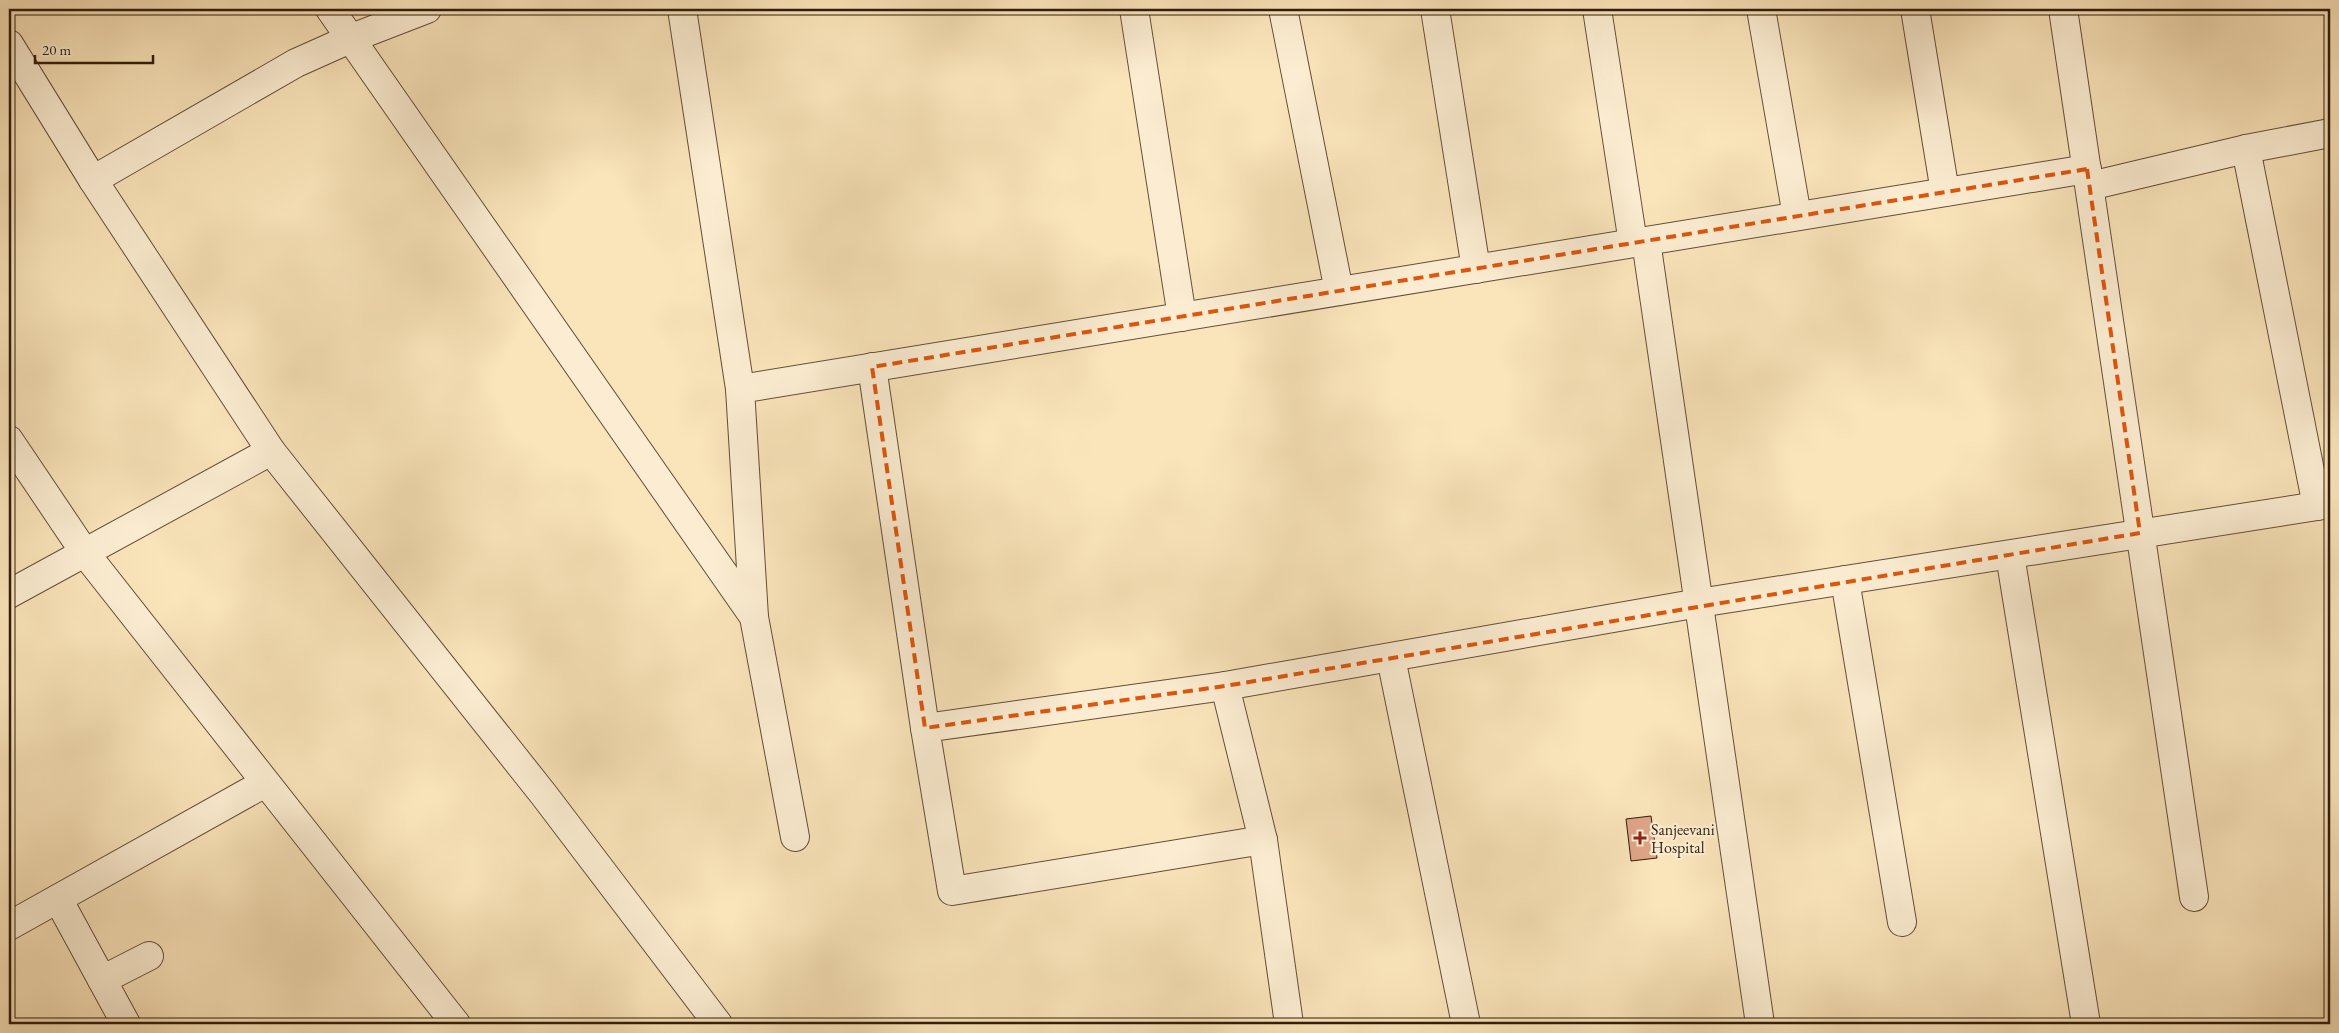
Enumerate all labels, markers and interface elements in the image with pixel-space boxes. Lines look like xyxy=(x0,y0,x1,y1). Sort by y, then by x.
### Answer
scale bar xyxy=(35,32,152,64)
text: 20 m xyxy=(42,40,71,59)
place label: Sanjeevani Hospital xyxy=(1651,819,1715,858)
marker: Sanjeevani Hospital xyxy=(1633,831,1647,845)

